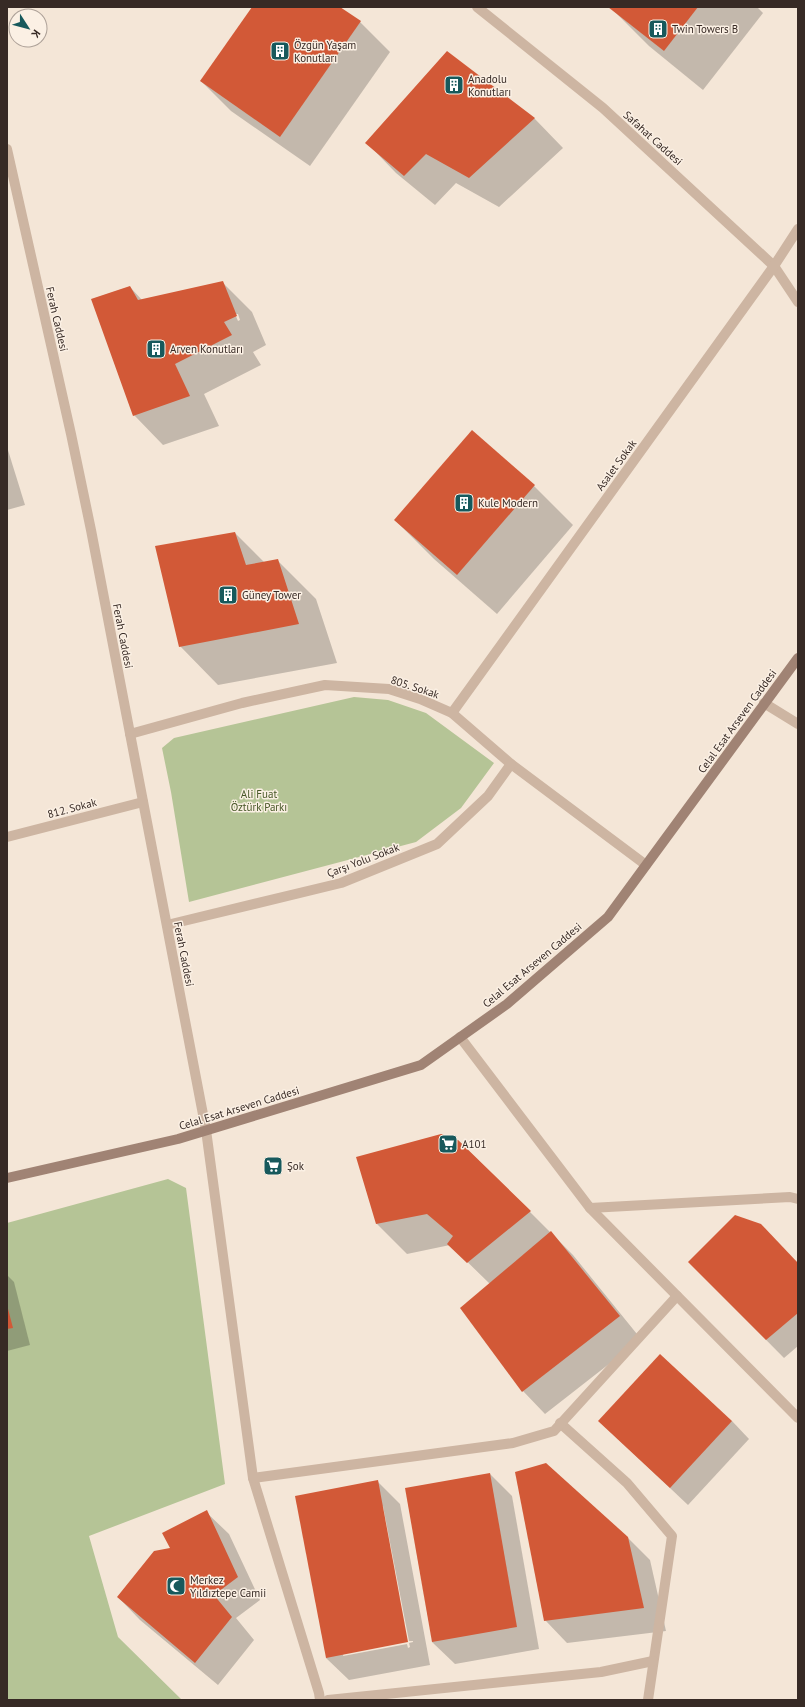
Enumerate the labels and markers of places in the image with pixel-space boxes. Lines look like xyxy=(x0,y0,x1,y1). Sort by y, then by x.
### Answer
building icon: Twin Towers B xyxy=(647,18,669,40)
place label: Twin Towers B xyxy=(672,22,738,36)
place label: Özgün Yaşam Konutları xyxy=(294,38,356,65)
building icon: Özgün Yaşam Konutları xyxy=(269,40,291,62)
place label: Anadolu Konutları xyxy=(468,72,511,99)
building icon: Anadolu Konutları xyxy=(443,74,465,96)
building icon: Arven Konutları xyxy=(145,338,167,360)
place label: Arven Konutları xyxy=(170,342,243,356)
building icon: Kule Modern xyxy=(453,492,475,514)
place label: Kule Modern xyxy=(478,496,538,510)
building icon: Güney Tower xyxy=(217,584,239,606)
place label: Güney Tower xyxy=(242,588,301,602)
supermarket icon: A101 xyxy=(437,1133,459,1155)
place label: A101 xyxy=(462,1137,486,1151)
supermarket icon: Şok xyxy=(262,1155,284,1177)
place label: Şok xyxy=(287,1159,305,1173)
place label: Merkez Yıldıztepe Camii xyxy=(190,1573,266,1600)
mosque icon: Merkez Yıldıztepe Camii xyxy=(165,1575,187,1597)

